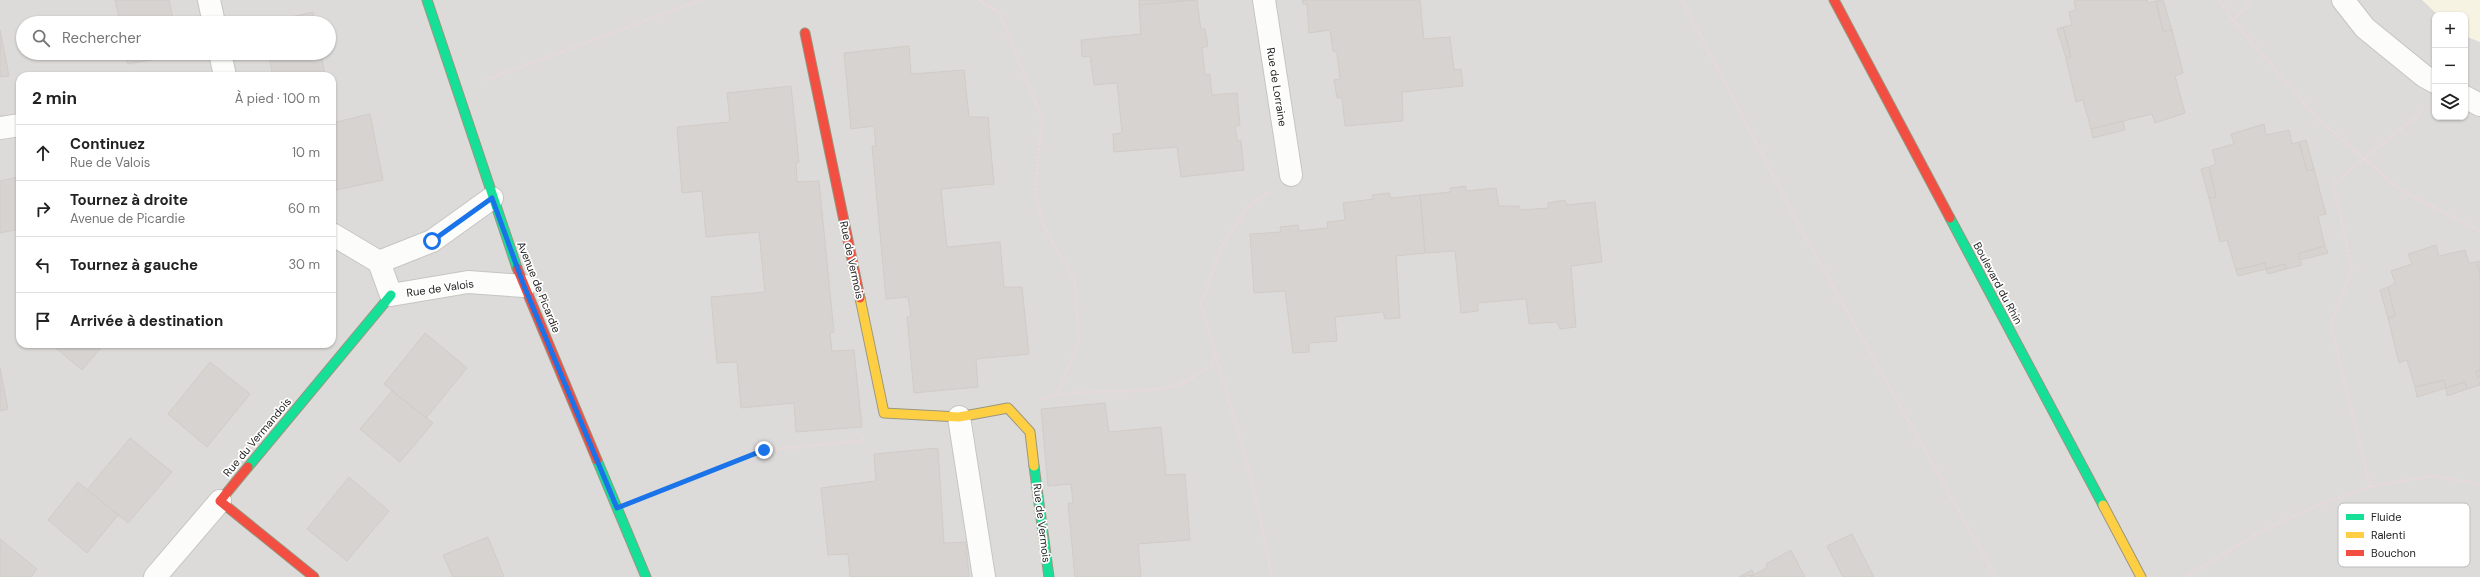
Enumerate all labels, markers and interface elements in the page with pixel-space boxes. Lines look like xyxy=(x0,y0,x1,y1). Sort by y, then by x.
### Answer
map controls xyxy=(2432,12,2468,120)
button: + xyxy=(2432,12,2468,48)
search box xyxy=(16,16,336,60)
icon: search xyxy=(30,27,52,49)
text: Rechercher xyxy=(62,28,141,48)
street label: Rue de Lorraine xyxy=(1264,47,1290,127)
button: − xyxy=(2432,48,2468,84)
button: layers xyxy=(2432,84,2468,120)
text: 2 min xyxy=(32,87,77,109)
text: À pied · 100 m xyxy=(235,90,320,107)
text: Continuez xyxy=(70,134,145,154)
icon: ahead xyxy=(32,142,54,164)
text: 10 m xyxy=(292,144,320,161)
text: Rue de Valois xyxy=(70,154,150,171)
text: Tournez à droite xyxy=(70,190,188,210)
icon: right xyxy=(32,198,54,220)
text: 60 m xyxy=(288,200,320,217)
text: Avenue de Picardie xyxy=(70,210,185,227)
street label: Rue de Vermois xyxy=(837,220,867,300)
route start xyxy=(423,232,441,250)
street label: Avenue de Picardie xyxy=(514,239,564,335)
street label: Boulevard du Rhin xyxy=(1970,240,2026,326)
icon: left xyxy=(32,254,54,276)
text: Tournez à gauche xyxy=(70,255,198,275)
text: 30 m xyxy=(288,256,320,273)
street label: Rue de Valois xyxy=(405,276,475,300)
icon: arrive xyxy=(32,310,54,332)
text: Arrivée à destination xyxy=(70,311,223,331)
street label: Rue du Vermandois xyxy=(220,395,294,479)
route end xyxy=(755,441,773,459)
street label: Rue de Vermois xyxy=(1030,483,1054,563)
legend xyxy=(2338,503,2470,567)
text: Fluide xyxy=(2371,510,2401,524)
text: Ralenti xyxy=(2371,528,2405,542)
text: Bouchon xyxy=(2371,546,2416,560)

